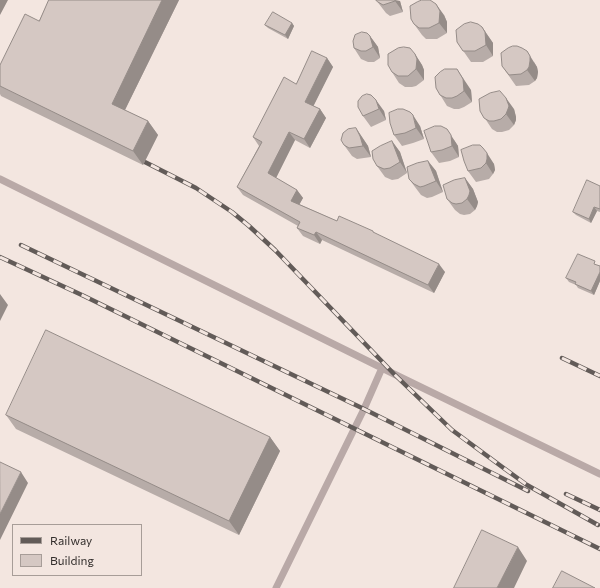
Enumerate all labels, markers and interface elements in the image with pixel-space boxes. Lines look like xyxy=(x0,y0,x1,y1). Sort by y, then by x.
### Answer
legend xyxy=(12,524,142,576)
text: Railway xyxy=(50,533,92,547)
text: Building xyxy=(50,553,94,567)

